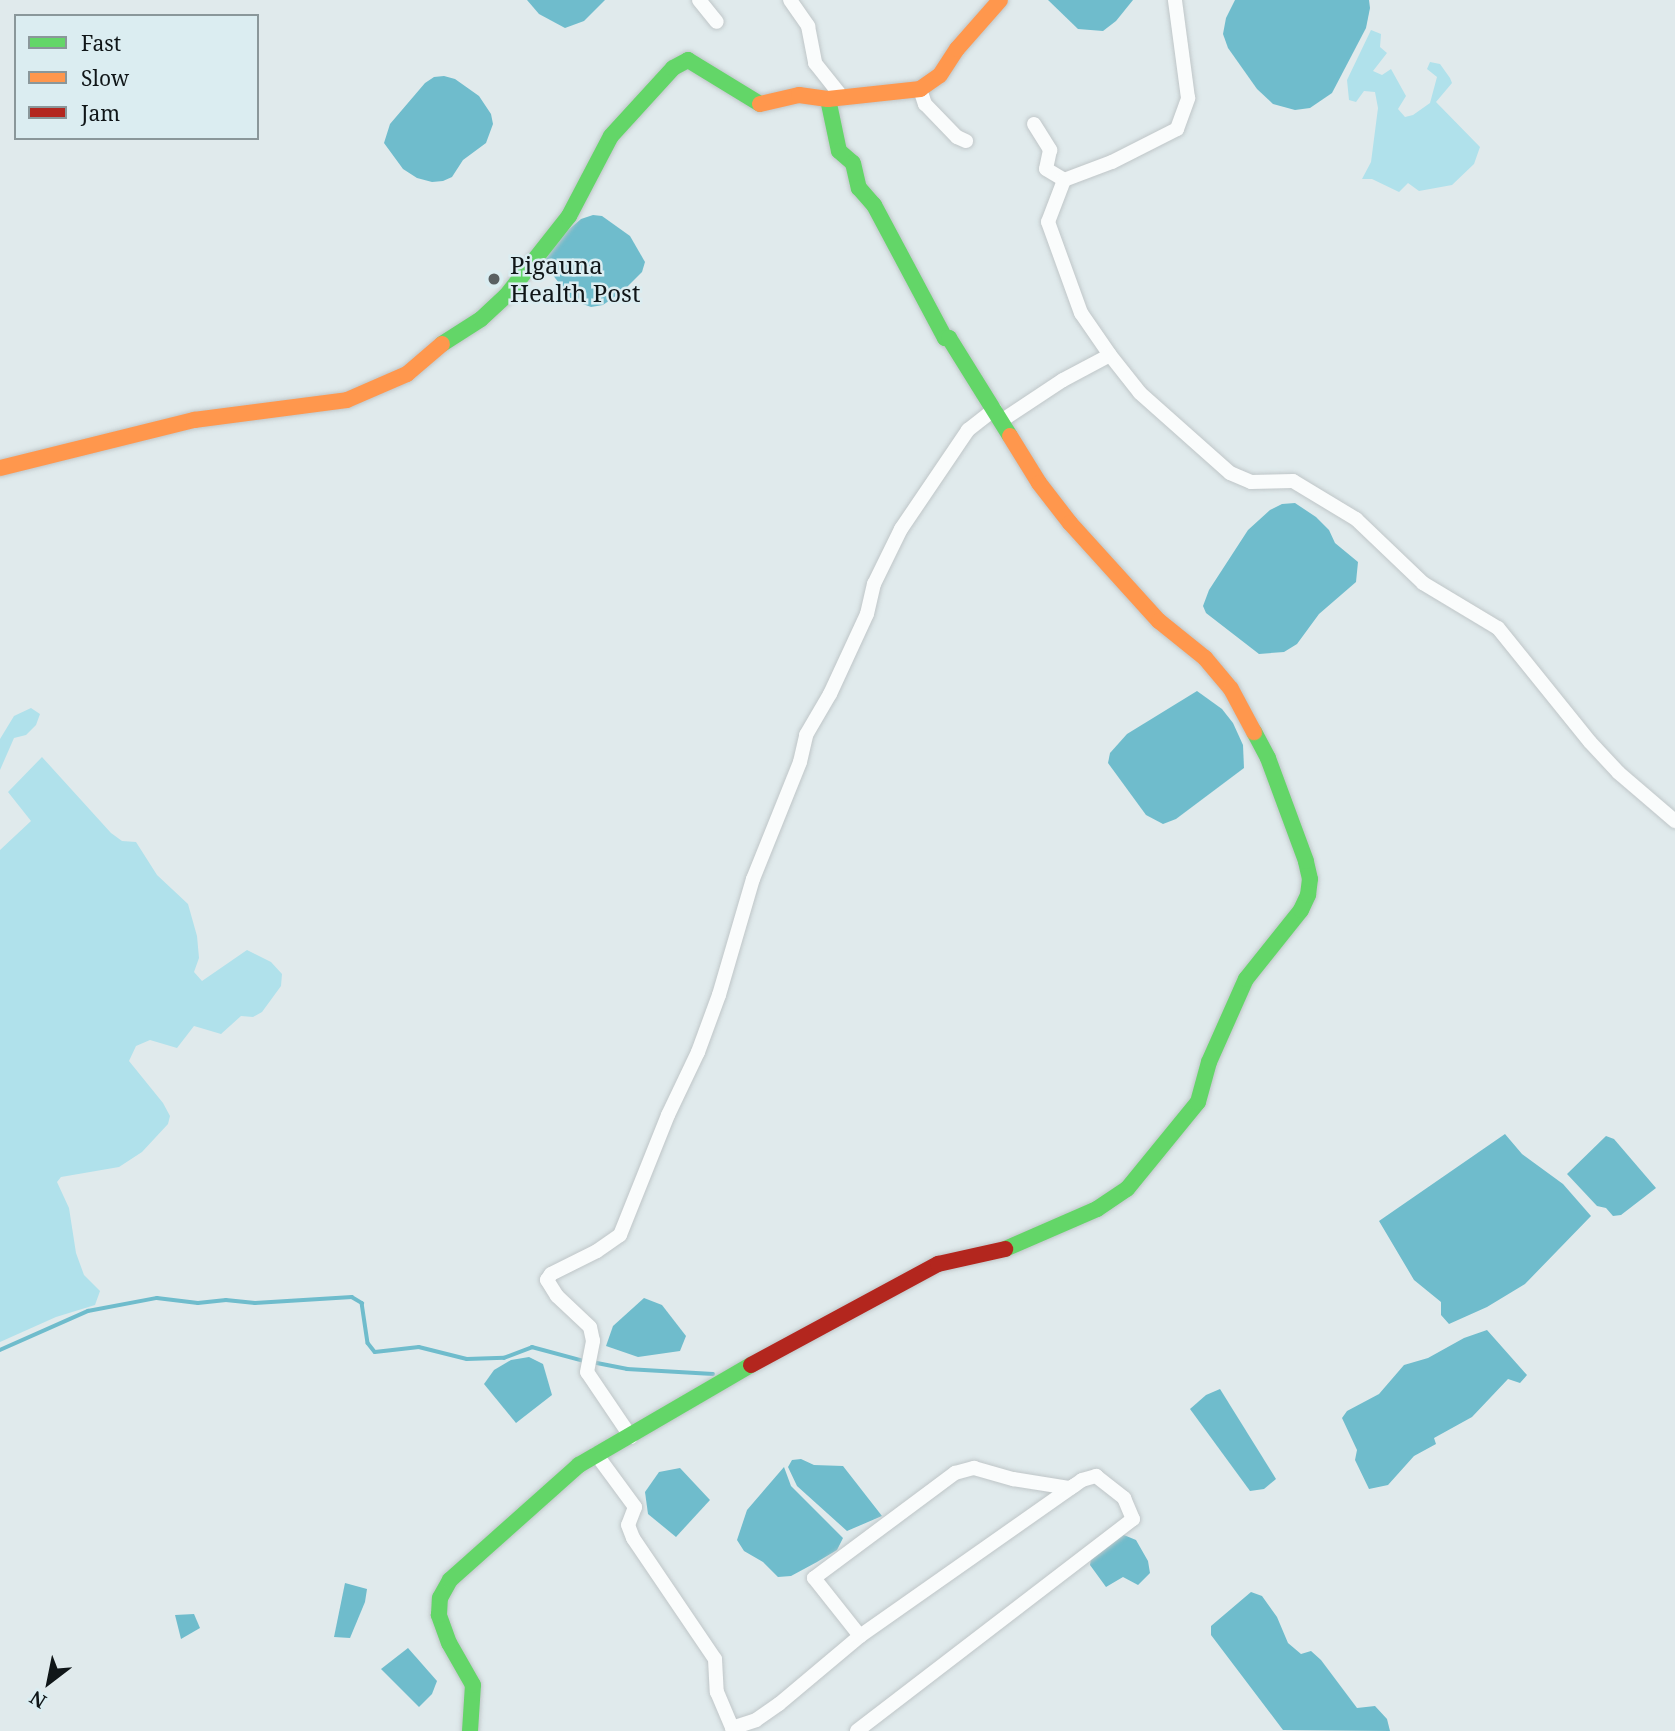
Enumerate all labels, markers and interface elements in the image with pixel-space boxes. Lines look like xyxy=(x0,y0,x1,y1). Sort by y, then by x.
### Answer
legend xyxy=(14,14,259,140)
text: Fast xyxy=(81,29,121,57)
text: Slow xyxy=(81,64,129,92)
text: Jam xyxy=(81,99,120,127)
place label: Pigauna Health Post xyxy=(510,251,640,307)
marker: Pigauna Health Post xyxy=(484,269,504,289)
north arrow xyxy=(14,1647,84,1717)
text: N xyxy=(25,1685,51,1715)

